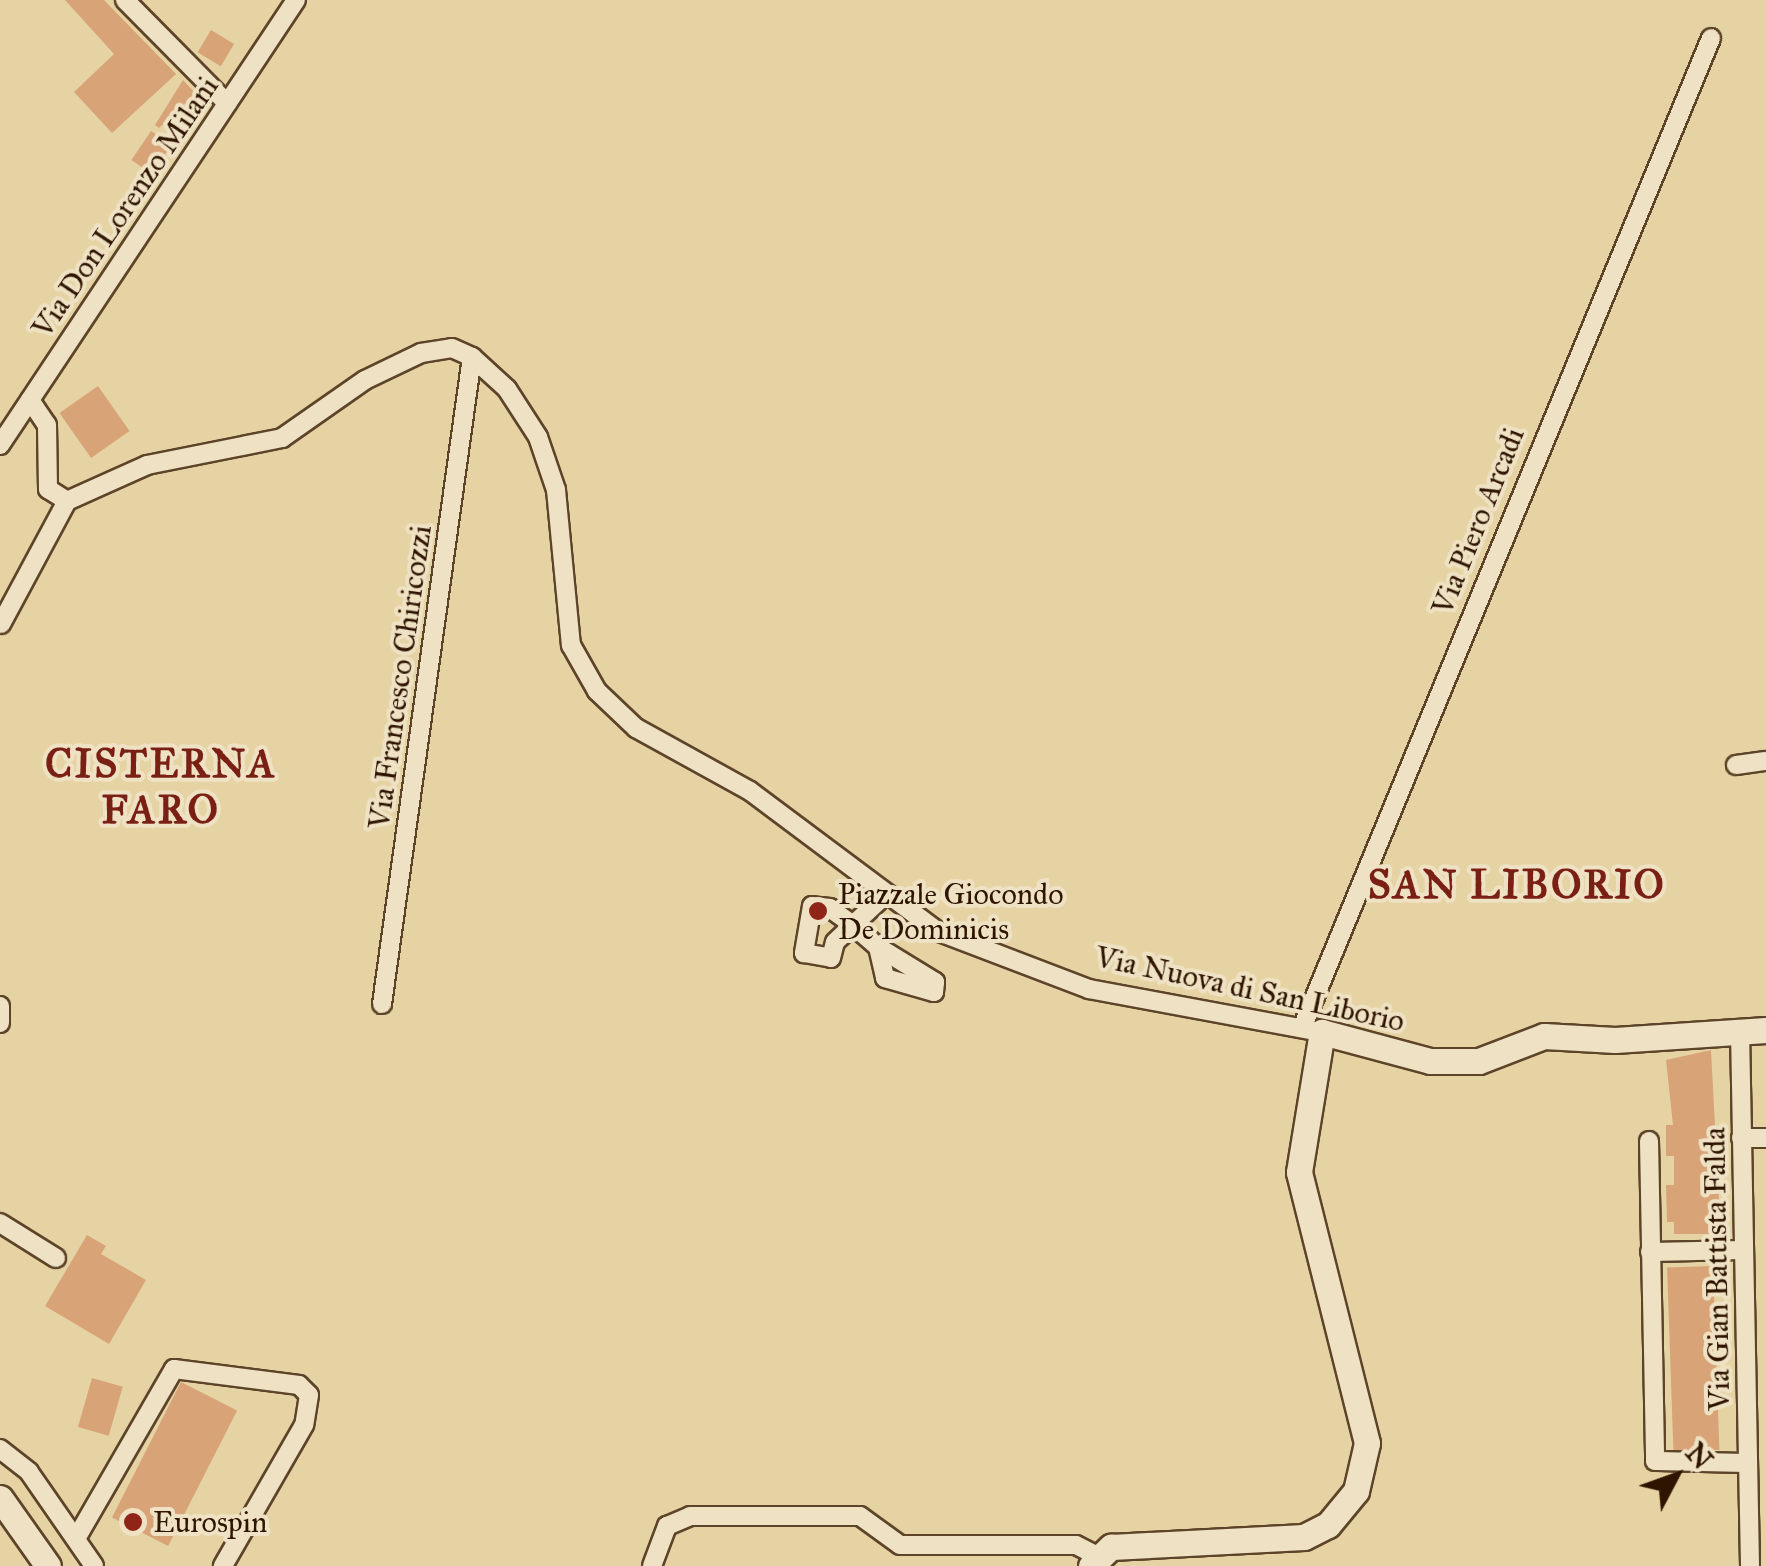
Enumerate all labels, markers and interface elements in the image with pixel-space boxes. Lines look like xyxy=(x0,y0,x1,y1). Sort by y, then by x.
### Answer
street label: Via Don Lorenzo Milani xyxy=(24,70,226,344)
street label: Via Piero Arcadi xyxy=(1424,422,1532,620)
street label: Via Francesco Chiricozzi xyxy=(361,523,439,831)
district label: CISTERNA FARO xyxy=(45,740,277,834)
district label: SAN LIBORIO xyxy=(1368,861,1666,909)
place label: Piazzale Giocondo De Dominicis xyxy=(838,876,1063,946)
marker: Piazzale Giocondo De Dominicis xyxy=(807,900,829,922)
street label: Via Nuova di San Liborio xyxy=(1092,939,1408,1039)
street label: Via Gian Battista Falda xyxy=(1697,1127,1737,1411)
north arrow xyxy=(1626,1426,1726,1526)
text: N xyxy=(1678,1436,1720,1476)
place label: Eurospin xyxy=(153,1504,267,1540)
marker: Eurospin xyxy=(122,1511,144,1533)

